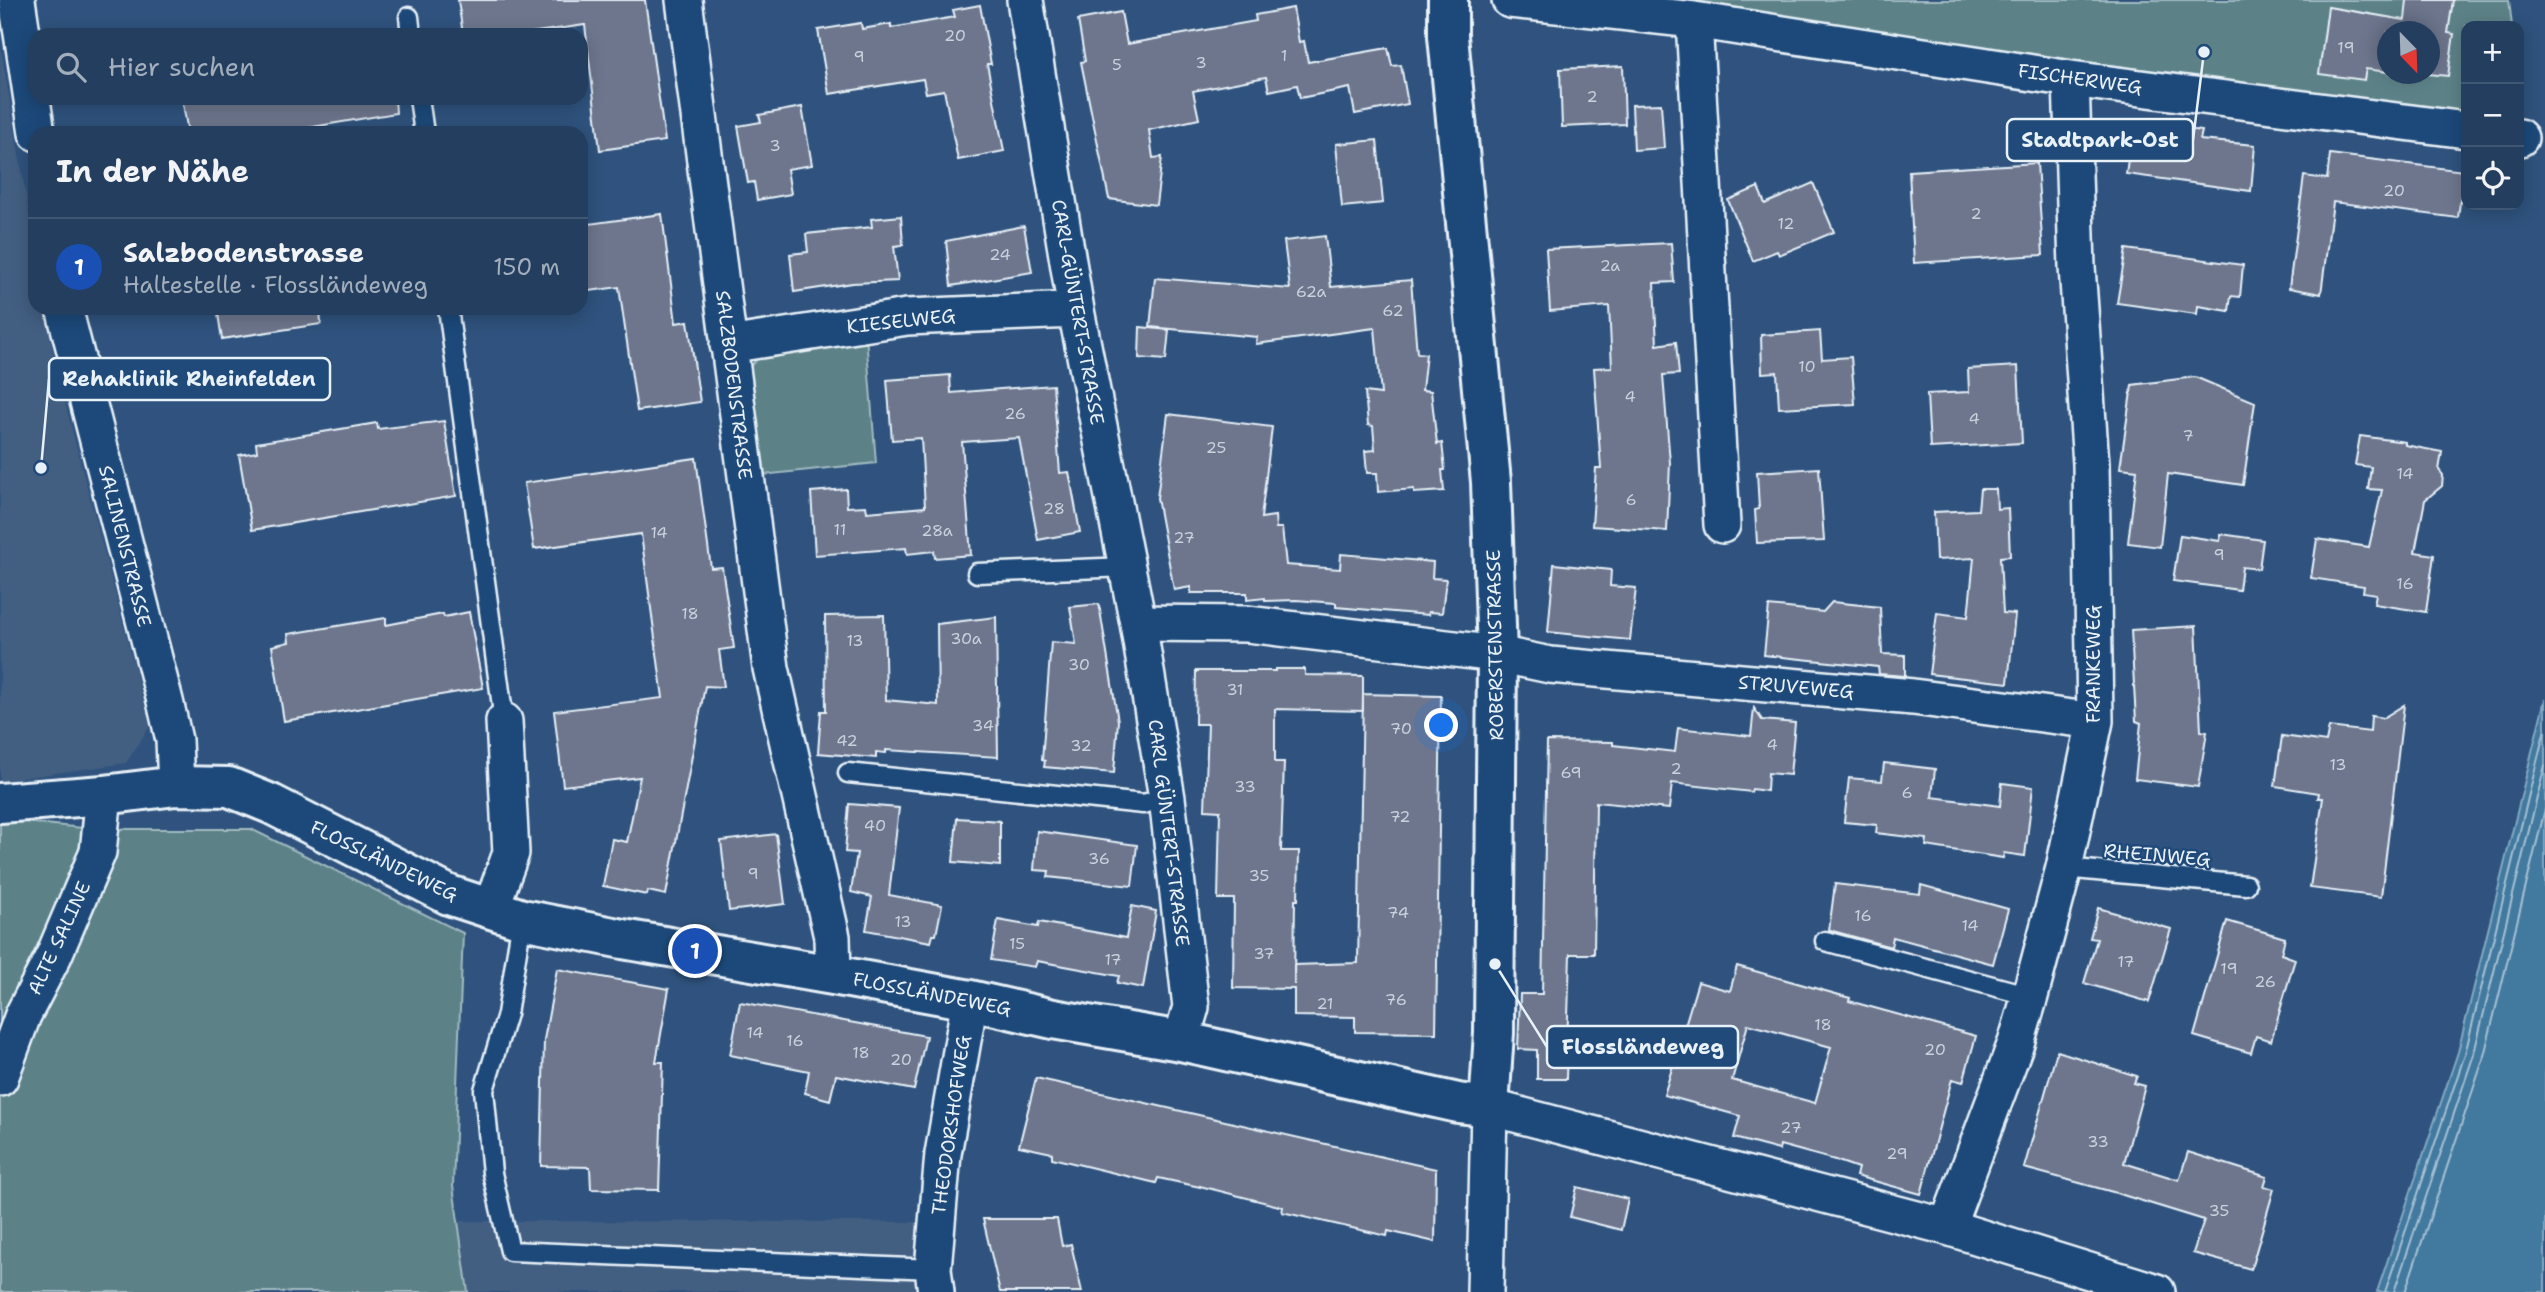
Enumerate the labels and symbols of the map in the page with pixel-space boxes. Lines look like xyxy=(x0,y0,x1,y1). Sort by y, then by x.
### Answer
north arrow xyxy=(2377,21,2440,84)
house number: 20 xyxy=(944,25,966,46)
house number: 19 xyxy=(2337,37,2355,58)
house number: 1 xyxy=(1281,45,1287,66)
house number: 9 xyxy=(853,46,865,67)
house number: 3 xyxy=(1195,52,1207,73)
house number: 5 xyxy=(1112,54,1122,75)
street label: FISCHERWEG xyxy=(2016,58,2144,100)
house number: 2 xyxy=(1586,86,1598,107)
callout: Stadtpark-Ost xyxy=(2007,119,2193,161)
text: Stadtpark-Ost xyxy=(2021,126,2179,154)
house number: 3 xyxy=(769,135,781,156)
house number: 20 xyxy=(2383,180,2405,201)
street label: CARL-GÜNTERT-STRASSE xyxy=(1046,197,1110,427)
house number: 2 xyxy=(1970,203,1982,224)
house number: 12 xyxy=(1777,213,1795,234)
house number: 24 xyxy=(989,244,1011,265)
house number: 2a xyxy=(1600,255,1620,276)
house number: 62a xyxy=(1296,281,1326,302)
street label: SALZBODENSTRASSE xyxy=(710,289,758,481)
house number: 62 xyxy=(1382,300,1404,321)
street label: KIESELWEG xyxy=(845,303,957,339)
house number: 10 xyxy=(1798,356,1816,377)
callout: Rehaklinik Rheinfelden xyxy=(49,358,330,400)
text: Rehaklinik Rheinfelden xyxy=(62,365,316,393)
house number: 4 xyxy=(1624,386,1636,407)
house number: 26 xyxy=(1004,403,1026,424)
house number: 4 xyxy=(1968,408,1980,429)
house number: 7 xyxy=(2182,425,2194,446)
house number: 25 xyxy=(1206,437,1226,458)
street label: SALINENSTRASSE xyxy=(93,463,157,630)
house number: 14 xyxy=(2396,463,2414,484)
house number: 6 xyxy=(1625,489,1637,510)
house number: 28 xyxy=(1043,498,1065,519)
house number: 11 xyxy=(834,519,846,540)
house number: 28a xyxy=(921,520,953,541)
house number: 14 xyxy=(650,522,668,543)
house number: 27 xyxy=(1173,527,1195,548)
house number: 9 xyxy=(2213,544,2225,565)
street label: ROBERSTENSTRASSE xyxy=(1481,549,1509,741)
house number: 16 xyxy=(2396,573,2414,594)
house number: 18 xyxy=(681,603,699,624)
street label: FRANKEWEG xyxy=(2081,605,2106,723)
house number: 30a xyxy=(950,628,982,649)
house number: 13 xyxy=(846,630,864,651)
house number: 30 xyxy=(1068,654,1090,675)
street label: STRUVEWEG xyxy=(1737,669,1855,705)
house number: 31 xyxy=(1226,679,1244,700)
your location xyxy=(1424,708,1458,742)
house number: 34 xyxy=(972,715,994,736)
street label: CARL GÜNTERT-STRASSE xyxy=(1143,718,1195,948)
house number: 70 xyxy=(1390,718,1412,739)
house number: 42 xyxy=(836,730,858,751)
house number: 4 xyxy=(1766,734,1778,755)
house number: 32 xyxy=(1070,735,1092,756)
house number: 13 xyxy=(2329,754,2347,775)
house number: 2 xyxy=(1670,758,1682,779)
house number: 69 xyxy=(1560,762,1582,783)
house number: 33 xyxy=(1234,776,1256,797)
house number: 6 xyxy=(1901,782,1913,803)
house number: 72 xyxy=(1389,806,1411,827)
street label: FLOSSLÄNDEWEG xyxy=(306,815,462,907)
house number: 40 xyxy=(864,815,886,836)
street label: RHEINWEG xyxy=(2102,838,2212,872)
house number: 36 xyxy=(1088,848,1110,869)
house number: 9 xyxy=(747,863,759,884)
house number: 35 xyxy=(1249,865,1269,886)
street label: ALTE SALINE xyxy=(22,877,96,999)
house number: 74 xyxy=(1387,902,1409,923)
house number: 16 xyxy=(1854,905,1872,926)
house number: 13 xyxy=(894,911,912,932)
house number: 14 xyxy=(1961,915,1979,936)
pin: 1 xyxy=(672,925,718,977)
house number: 15 xyxy=(1009,933,1025,954)
house number: 37 xyxy=(1253,943,1275,964)
house number: 17 xyxy=(1104,949,1122,970)
house number: 17 xyxy=(2117,951,2135,972)
house number: 19 xyxy=(2220,958,2238,979)
street label: FLOSSLÄNDEWEG xyxy=(851,966,1013,1022)
house number: 26 xyxy=(2254,971,2276,992)
house number: 76 xyxy=(1385,989,1407,1010)
house number: 21 xyxy=(1316,993,1334,1014)
house number: 18 xyxy=(1814,1014,1832,1035)
house number: 14 xyxy=(746,1022,764,1043)
callout: Flossländeweg xyxy=(1547,1026,1738,1068)
house number: 16 xyxy=(786,1030,804,1051)
text: Flossländeweg xyxy=(1562,1033,1724,1061)
street label: THEODORSHOFWEG xyxy=(926,1034,976,1216)
house number: 20 xyxy=(1924,1039,1946,1060)
house number: 18 xyxy=(852,1042,870,1063)
house number: 20 xyxy=(890,1049,912,1070)
house number: 27 xyxy=(1780,1117,1802,1138)
house number: 33 xyxy=(2087,1131,2109,1152)
house number: 29 xyxy=(1886,1143,1908,1164)
house number: 35 xyxy=(2209,1200,2229,1221)

